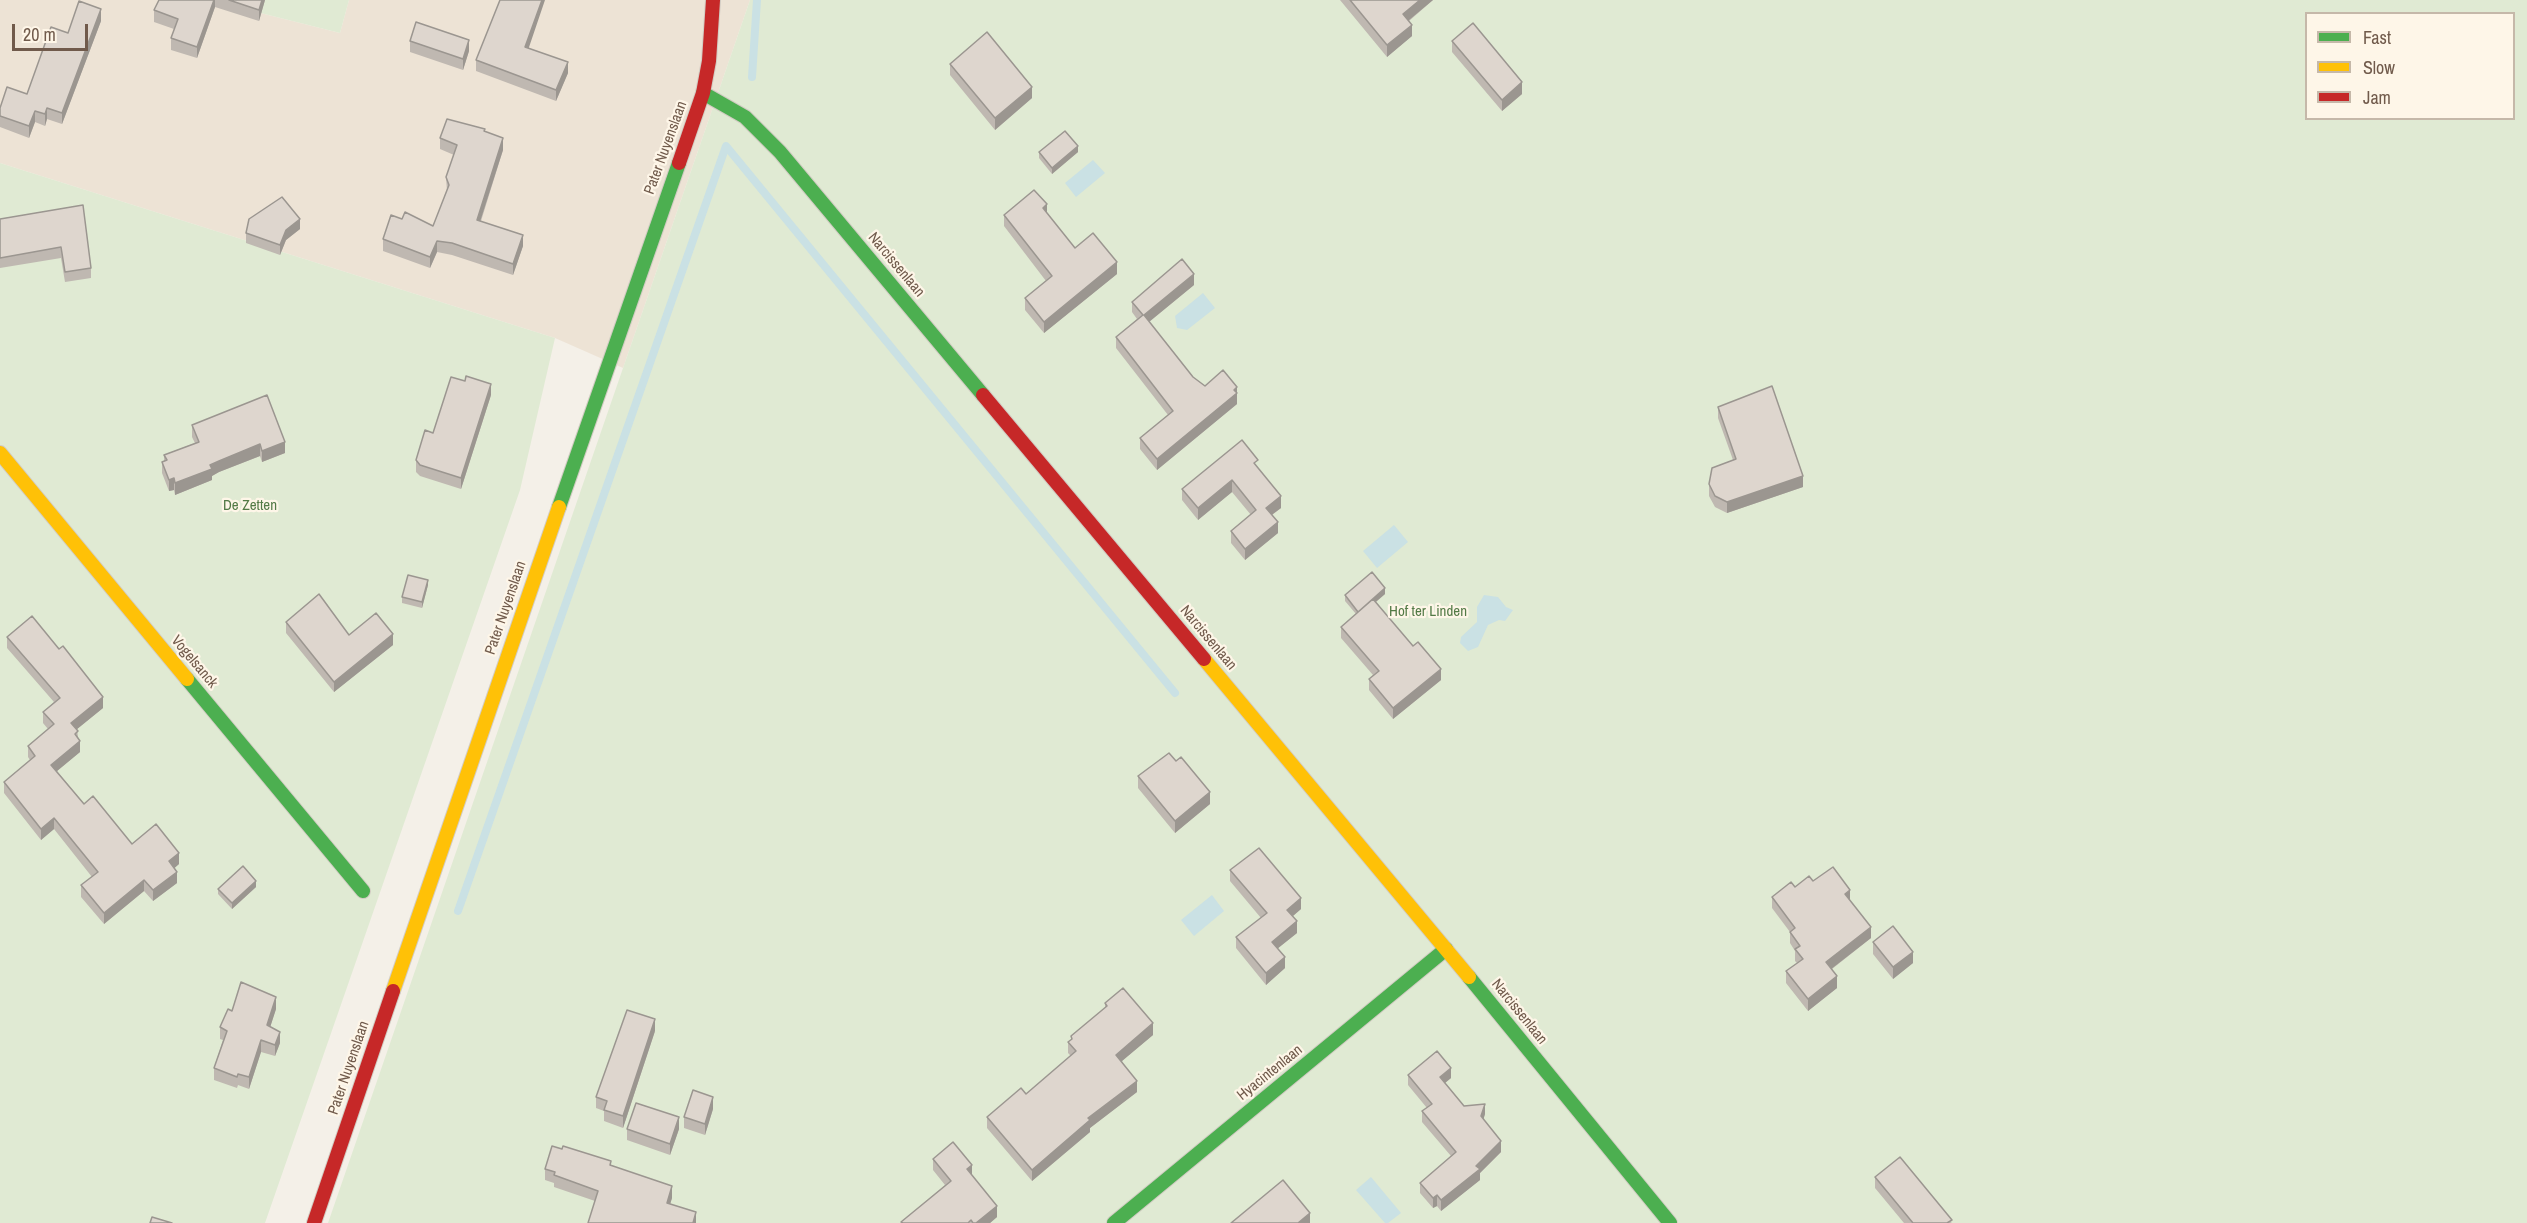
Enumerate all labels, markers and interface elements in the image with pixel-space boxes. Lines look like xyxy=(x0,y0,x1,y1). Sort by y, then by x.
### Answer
scale bar xyxy=(15,12,92,50)
legend xyxy=(2305,12,2515,120)
text: 20 m xyxy=(23,22,56,47)
text: Fast xyxy=(2363,25,2391,50)
text: Slow xyxy=(2363,55,2395,80)
text: Jam xyxy=(2363,85,2391,110)
street label: Pater Nuyenslaan xyxy=(641,99,691,197)
street label: Narcissenlaan xyxy=(864,229,928,301)
park label: De Zetten xyxy=(223,497,277,515)
street label: Pater Nuyenslaan xyxy=(482,559,530,657)
street label: Narcissenlaan xyxy=(1176,602,1240,674)
park label: Hof ter Linden xyxy=(1389,603,1467,621)
street label: Vogelsanck xyxy=(167,632,221,692)
street label: Narcissenlaan xyxy=(1487,976,1551,1048)
street label: Pater Nuyenslaan xyxy=(325,1019,373,1117)
street label: Hyacintenlaan xyxy=(1234,1041,1306,1105)

